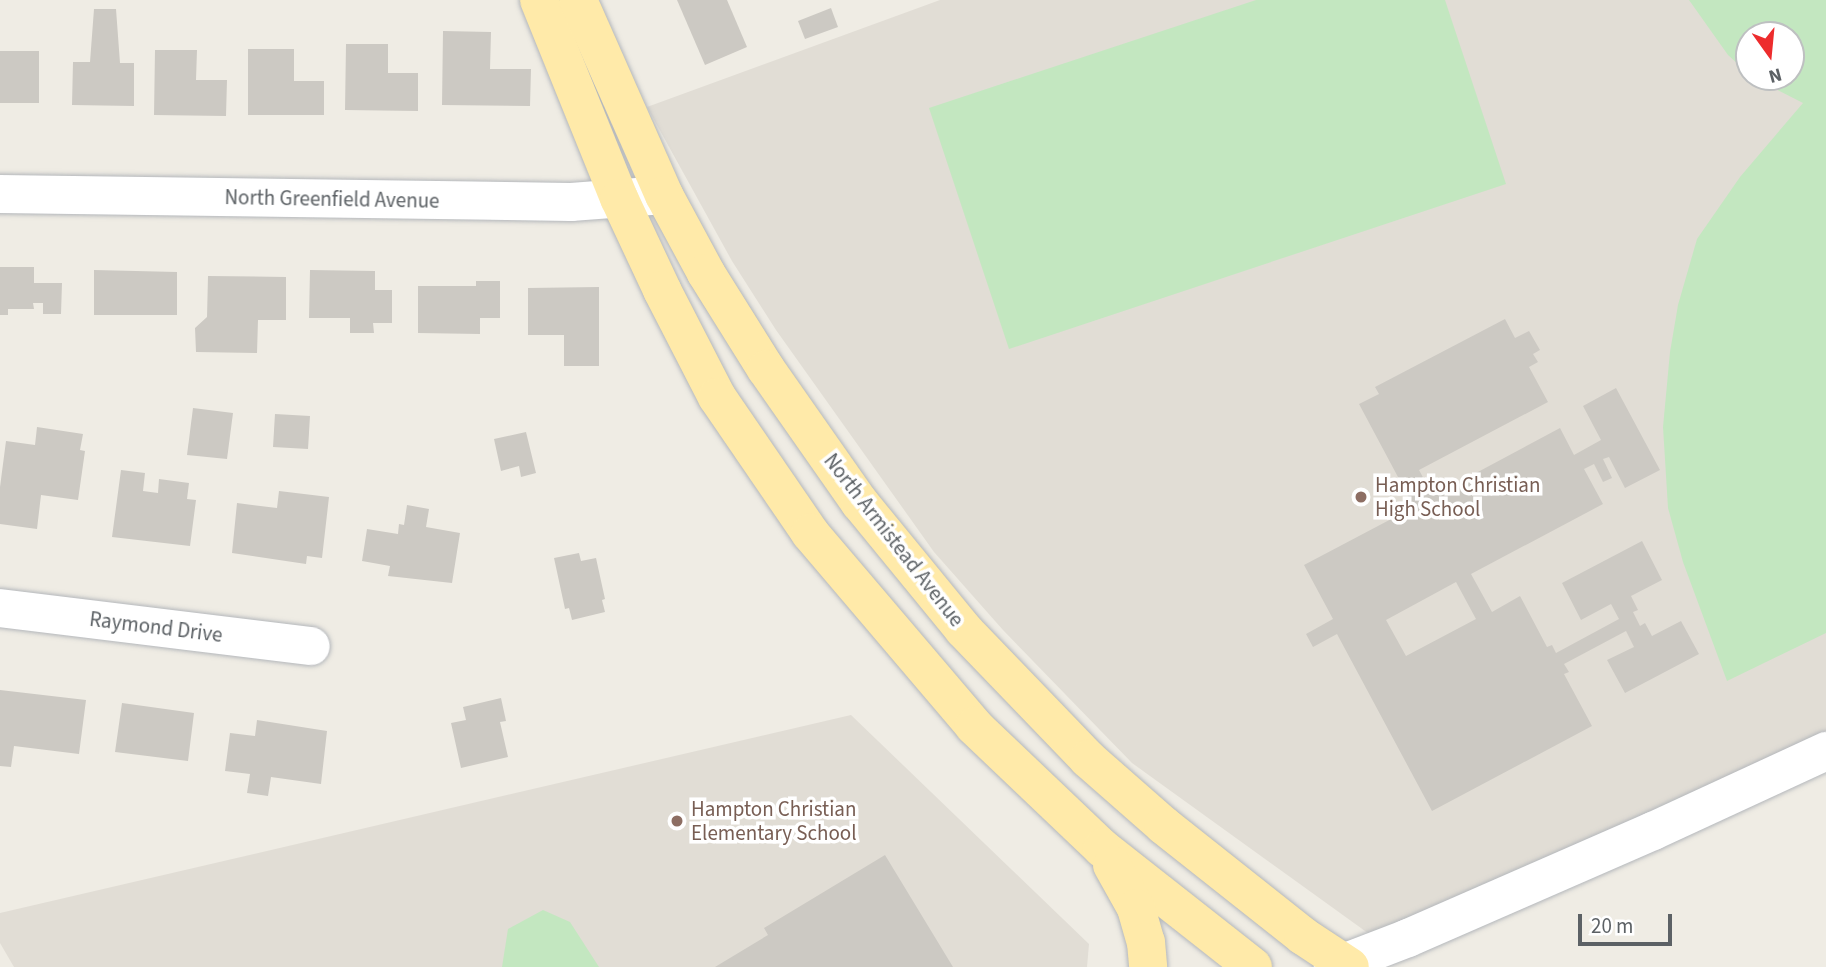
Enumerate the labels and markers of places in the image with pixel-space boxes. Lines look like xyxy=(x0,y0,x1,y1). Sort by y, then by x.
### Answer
place label: Hampton Christian High School xyxy=(1375,472,1540,522)
marker: Hampton Christian High School xyxy=(1353,489,1369,505)
place label: Hampton Christian Elementary School xyxy=(691,796,857,846)
marker: Hampton Christian Elementary School xyxy=(669,813,685,829)

